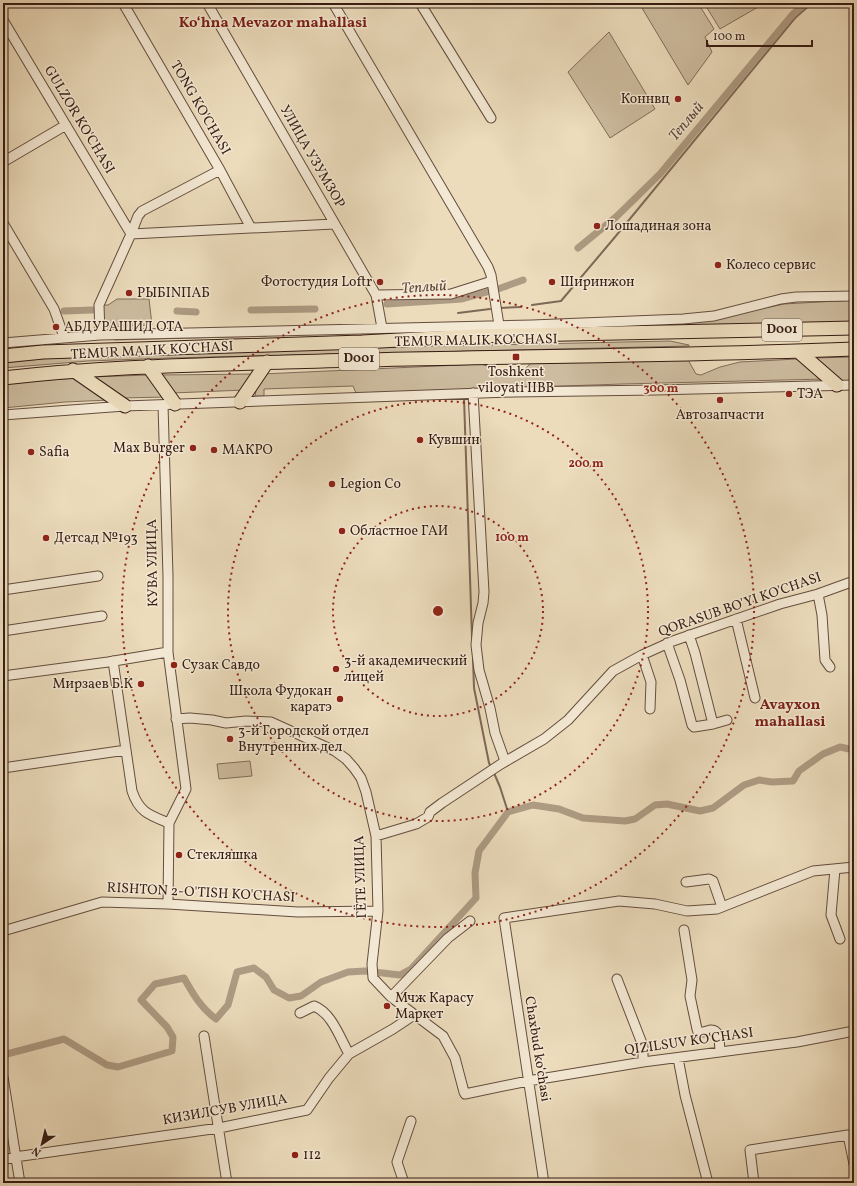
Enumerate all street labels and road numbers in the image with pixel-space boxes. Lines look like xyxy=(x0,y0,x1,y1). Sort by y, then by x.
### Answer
street label: TONG KO'CHASI xyxy=(165,57,235,159)
street label: GULZOR KO'CHASI xyxy=(39,62,119,178)
street label: УЛИЦА УЗУМЗОР xyxy=(275,102,349,212)
road number: D001 xyxy=(762,319,802,341)
street label: TEMUR MALIK KO'CHASI xyxy=(394,330,558,352)
street label: TEMUR MALIK KO'CHASI xyxy=(70,337,234,365)
road number: D001 xyxy=(339,348,379,370)
street label: КУВА УЛИЦА xyxy=(143,519,163,607)
street label: QORASUB BO'YI KO'CHASI xyxy=(656,568,824,642)
street label: ГЁТЕ УЛИЦА xyxy=(350,835,372,919)
street label: RISHTON 2-O'TISH KO'CHASI xyxy=(106,879,296,907)
street label: Chaxbud koʻchasi xyxy=(519,995,555,1103)
street label: QIZILSUV KO'CHASI xyxy=(623,1024,755,1060)
street label: КИЗИЛСУВ УЛИЦА xyxy=(161,1090,289,1130)

